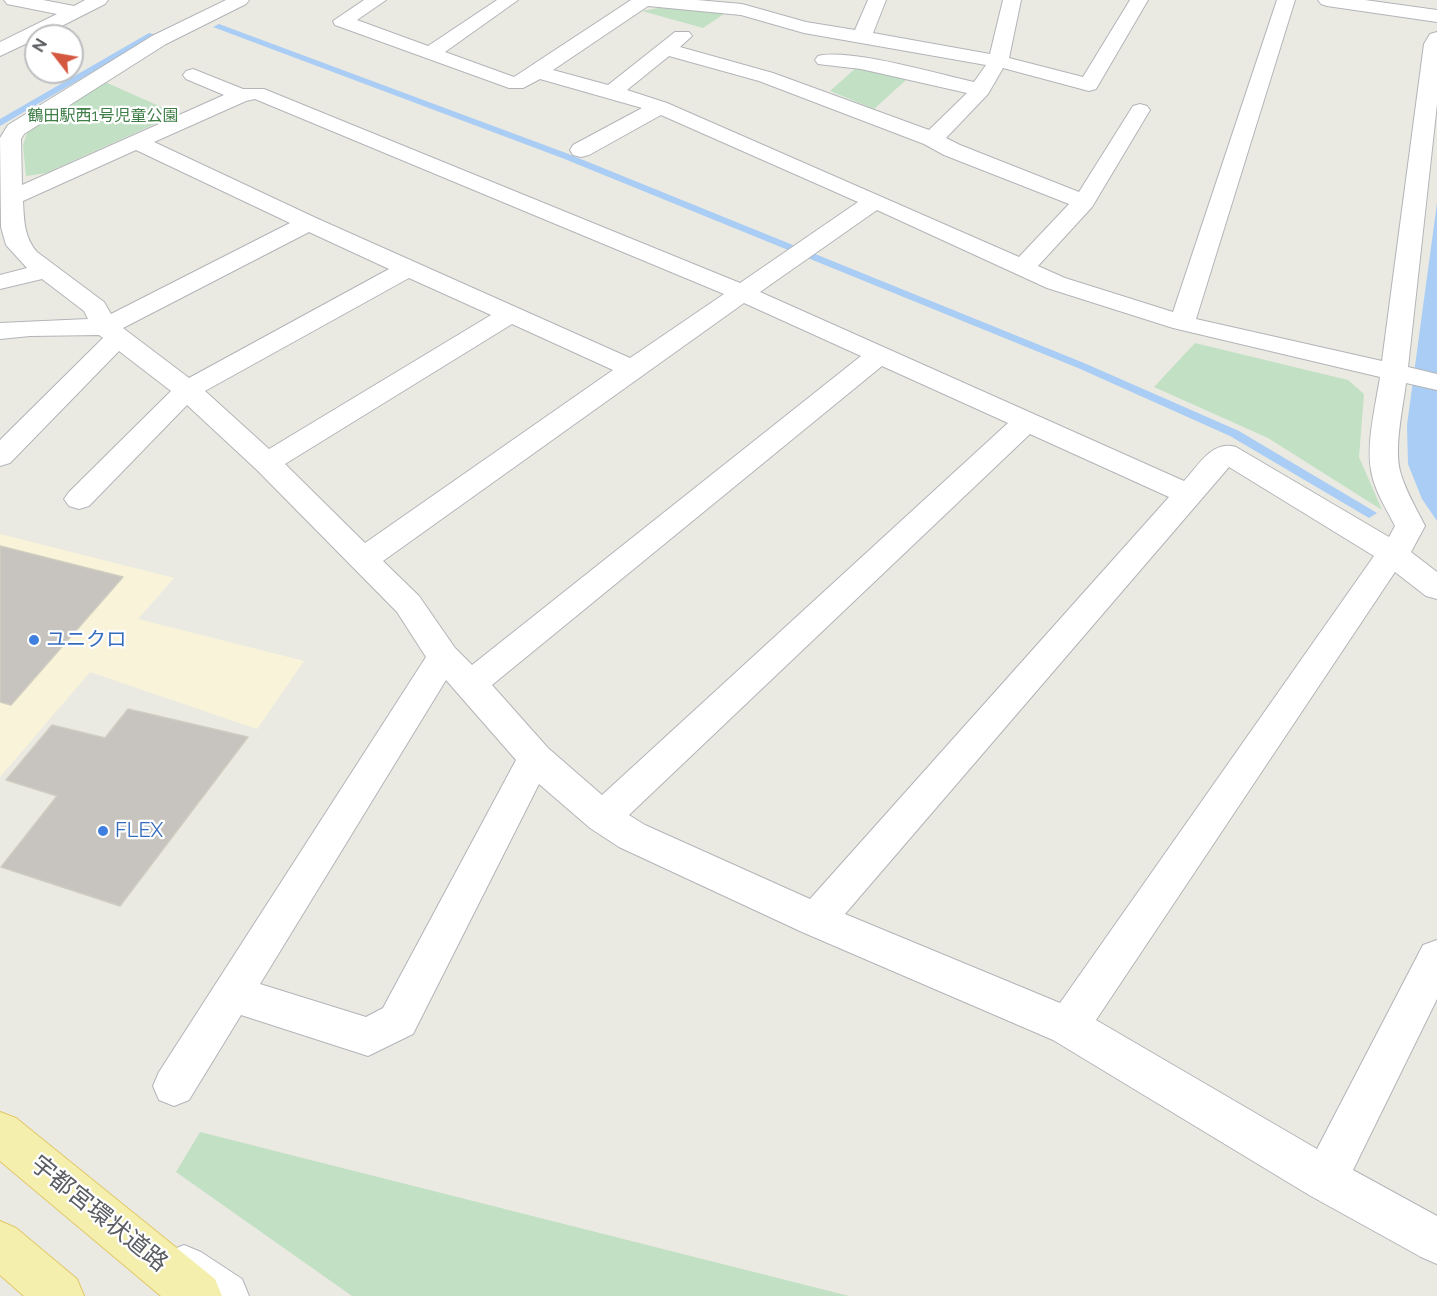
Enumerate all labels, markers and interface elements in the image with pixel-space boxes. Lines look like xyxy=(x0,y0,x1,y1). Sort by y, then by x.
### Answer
north arrow xyxy=(24,24,84,84)
text: N xyxy=(29,35,51,56)
park label: 鶴田駅西1号児童公園 xyxy=(28,106,178,126)
place label: ユニクロ xyxy=(46,628,126,652)
marker: ユニクロ xyxy=(27,633,41,647)
place label: FLEX xyxy=(115,819,163,843)
marker: FLEX xyxy=(96,824,110,838)
street label: 宇都宮環状道路 xyxy=(25,1150,173,1278)

